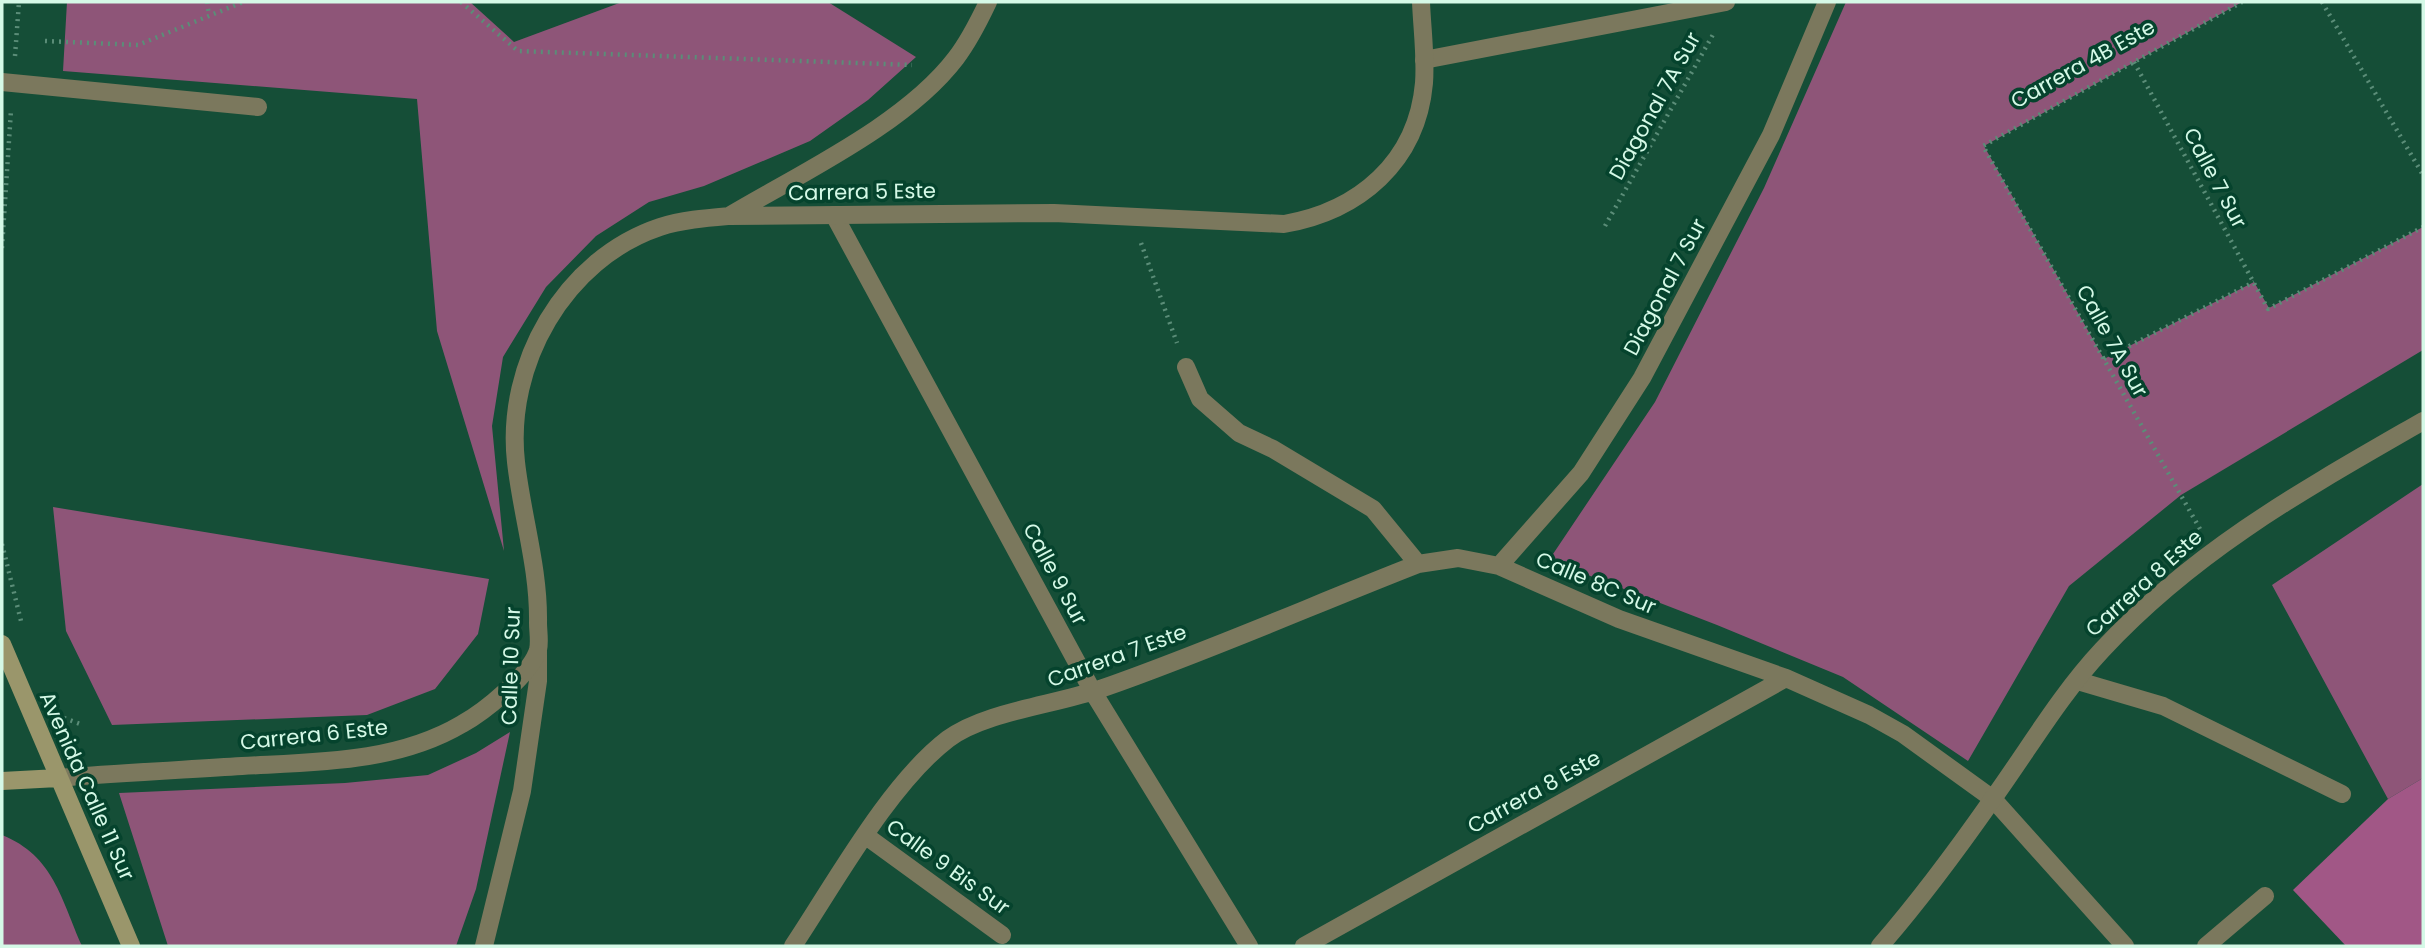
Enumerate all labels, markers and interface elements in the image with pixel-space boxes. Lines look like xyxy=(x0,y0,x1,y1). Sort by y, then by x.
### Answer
street label: Carrera 4B Este xyxy=(2005,12,2160,115)
street label: Diagonal 7A Sur xyxy=(1602,26,1707,185)
street label: Calle 7 Sur xyxy=(2177,122,2254,233)
street label: Carrera 5 Este xyxy=(788,176,936,207)
street label: Diagonal 7 Sur xyxy=(1616,213,1713,360)
street label: Calle 7A Sur xyxy=(2070,279,2155,402)
street label: Calle 9 Sur xyxy=(1016,518,1095,630)
street label: Carrera 8 Este xyxy=(2079,522,2208,643)
street label: Calle 8C Sur xyxy=(1532,544,1661,621)
street label: Calle 10 Sur xyxy=(494,606,527,726)
street label: Carrera 7 Este xyxy=(1043,617,1190,694)
street label: Avenida Calle 11 Sur xyxy=(33,687,142,885)
street label: Carrera 6 Este xyxy=(239,712,389,757)
street label: Carrera 8 Este xyxy=(1462,743,1606,840)
street label: Calle 9 Bis Sur xyxy=(881,812,1016,921)

